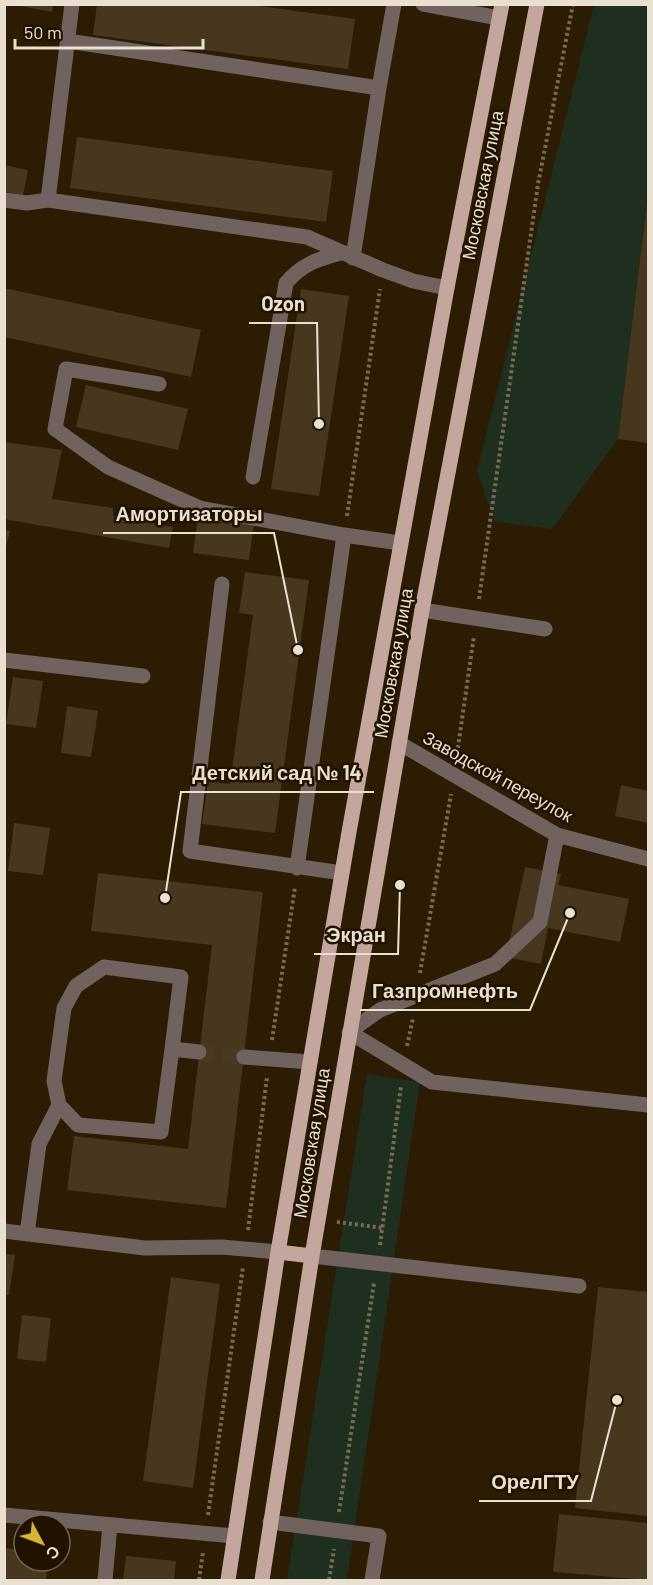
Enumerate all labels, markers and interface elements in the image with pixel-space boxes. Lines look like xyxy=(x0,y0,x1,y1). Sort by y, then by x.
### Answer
scale bar xyxy=(15,12,202,50)
text: 50 m xyxy=(24,21,62,43)
street label: Московская улица xyxy=(457,107,507,262)
callout: Ozon xyxy=(249,285,317,323)
text: Ozon xyxy=(261,291,305,315)
callout: Амортизаторы xyxy=(103,495,274,533)
text: Амортизаторы xyxy=(115,501,263,525)
street label: Московская улица xyxy=(369,585,417,740)
street label: Заводской переулок xyxy=(419,726,577,826)
callout: Детский сад № 14 xyxy=(181,754,374,792)
text: Детский сад № 14 xyxy=(192,760,362,784)
callout: Экран xyxy=(314,916,398,954)
text: Экран xyxy=(326,922,386,946)
callout: Газпромнефть xyxy=(360,972,530,1010)
text: Газпромнефть xyxy=(372,978,518,1002)
street label: Московская улица xyxy=(288,1065,334,1220)
callout: ОрелГТУ xyxy=(479,1463,591,1501)
text: ОрелГТУ xyxy=(491,1469,579,1493)
north arrow xyxy=(12,1513,72,1573)
text: С xyxy=(42,1543,65,1564)

